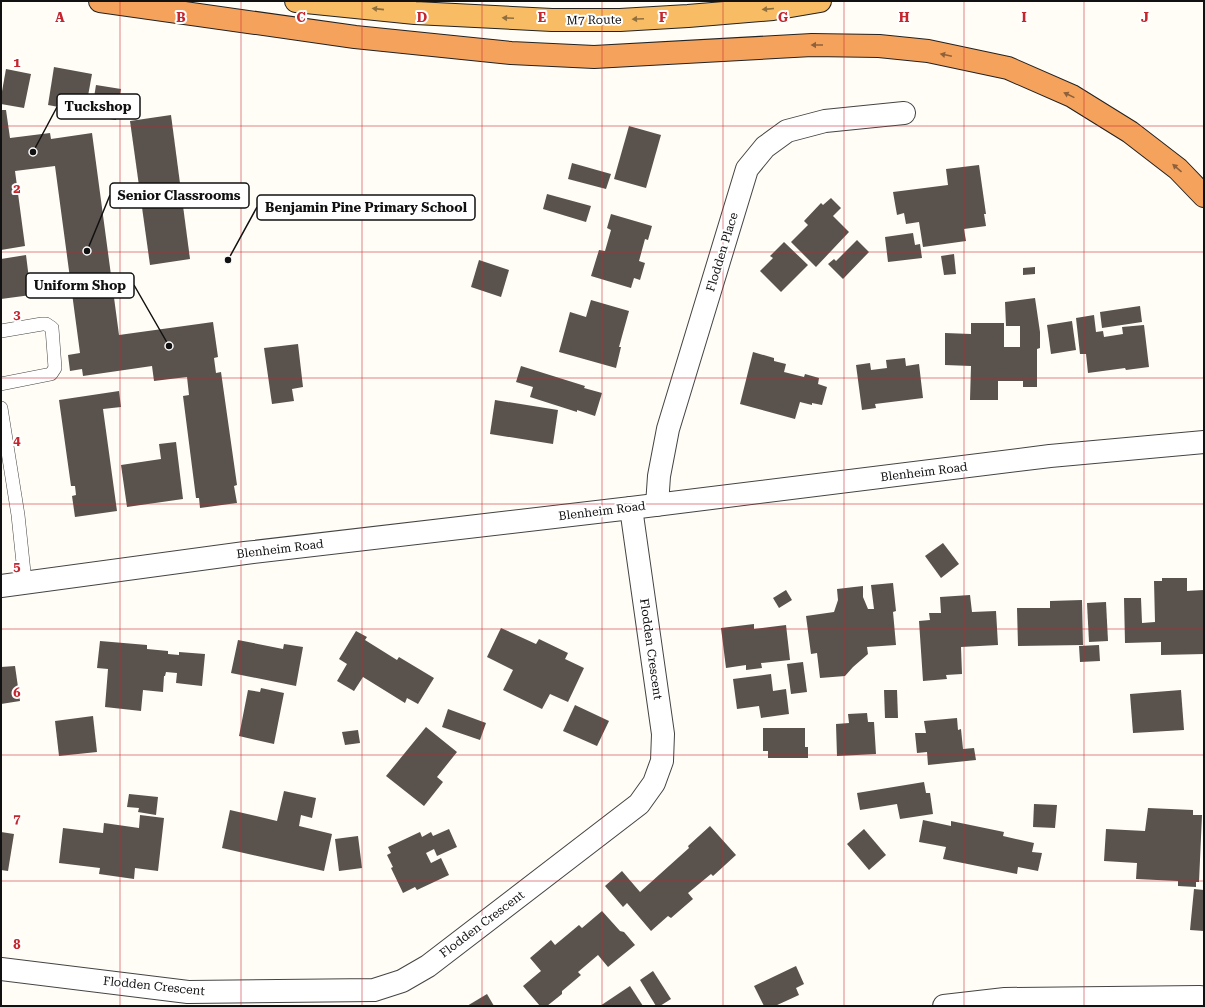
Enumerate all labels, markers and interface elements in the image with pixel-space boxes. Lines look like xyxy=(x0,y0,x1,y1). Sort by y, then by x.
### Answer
one-way arrow xyxy=(372,6,384,12)
one-way arrow xyxy=(762,6,774,13)
text: A xyxy=(55,10,65,25)
text: B xyxy=(176,10,186,25)
text: C xyxy=(296,10,306,25)
text: D xyxy=(417,10,427,25)
text: E xyxy=(538,10,546,25)
text: F xyxy=(659,10,667,25)
text: G xyxy=(778,10,788,25)
text: H xyxy=(899,10,910,25)
text: I xyxy=(1021,10,1027,25)
text: J xyxy=(1141,10,1149,25)
street label: M7 Route xyxy=(566,13,622,27)
one-way arrow xyxy=(502,14,514,21)
one-way arrow xyxy=(632,15,644,22)
one-way arrow xyxy=(811,42,823,49)
one-way arrow xyxy=(940,51,953,57)
text: 1 xyxy=(13,55,21,70)
one-way arrow xyxy=(1063,92,1075,99)
callout: Tuckshop xyxy=(57,94,140,119)
text: Tuckshop xyxy=(64,99,132,114)
one-way arrow xyxy=(1171,164,1182,173)
text: 2 xyxy=(13,181,21,196)
callout: Senior Classrooms xyxy=(110,183,249,208)
text: Senior Classrooms xyxy=(117,188,241,203)
callout: Benjamin Pine Primary School xyxy=(257,195,475,220)
text: Benjamin Pine Primary School xyxy=(265,200,468,215)
street label: Flodden Place xyxy=(703,210,741,293)
callout: Uniform Shop xyxy=(26,273,134,298)
text: Uniform Shop xyxy=(34,278,126,293)
text: 3 xyxy=(13,307,21,322)
text: 4 xyxy=(13,433,21,448)
street label: Blenheim Road xyxy=(880,460,969,484)
street label: Blenheim Road xyxy=(558,499,647,523)
street label: Blenheim Road xyxy=(236,537,325,561)
text: 5 xyxy=(13,559,21,574)
street label: Flodden Crescent xyxy=(637,597,665,701)
text: 6 xyxy=(13,685,21,700)
text: 7 xyxy=(13,811,21,826)
street label: Flodden Crescent xyxy=(437,887,527,960)
text: 8 xyxy=(13,937,21,952)
street label: Flodden Crescent xyxy=(102,974,206,998)

